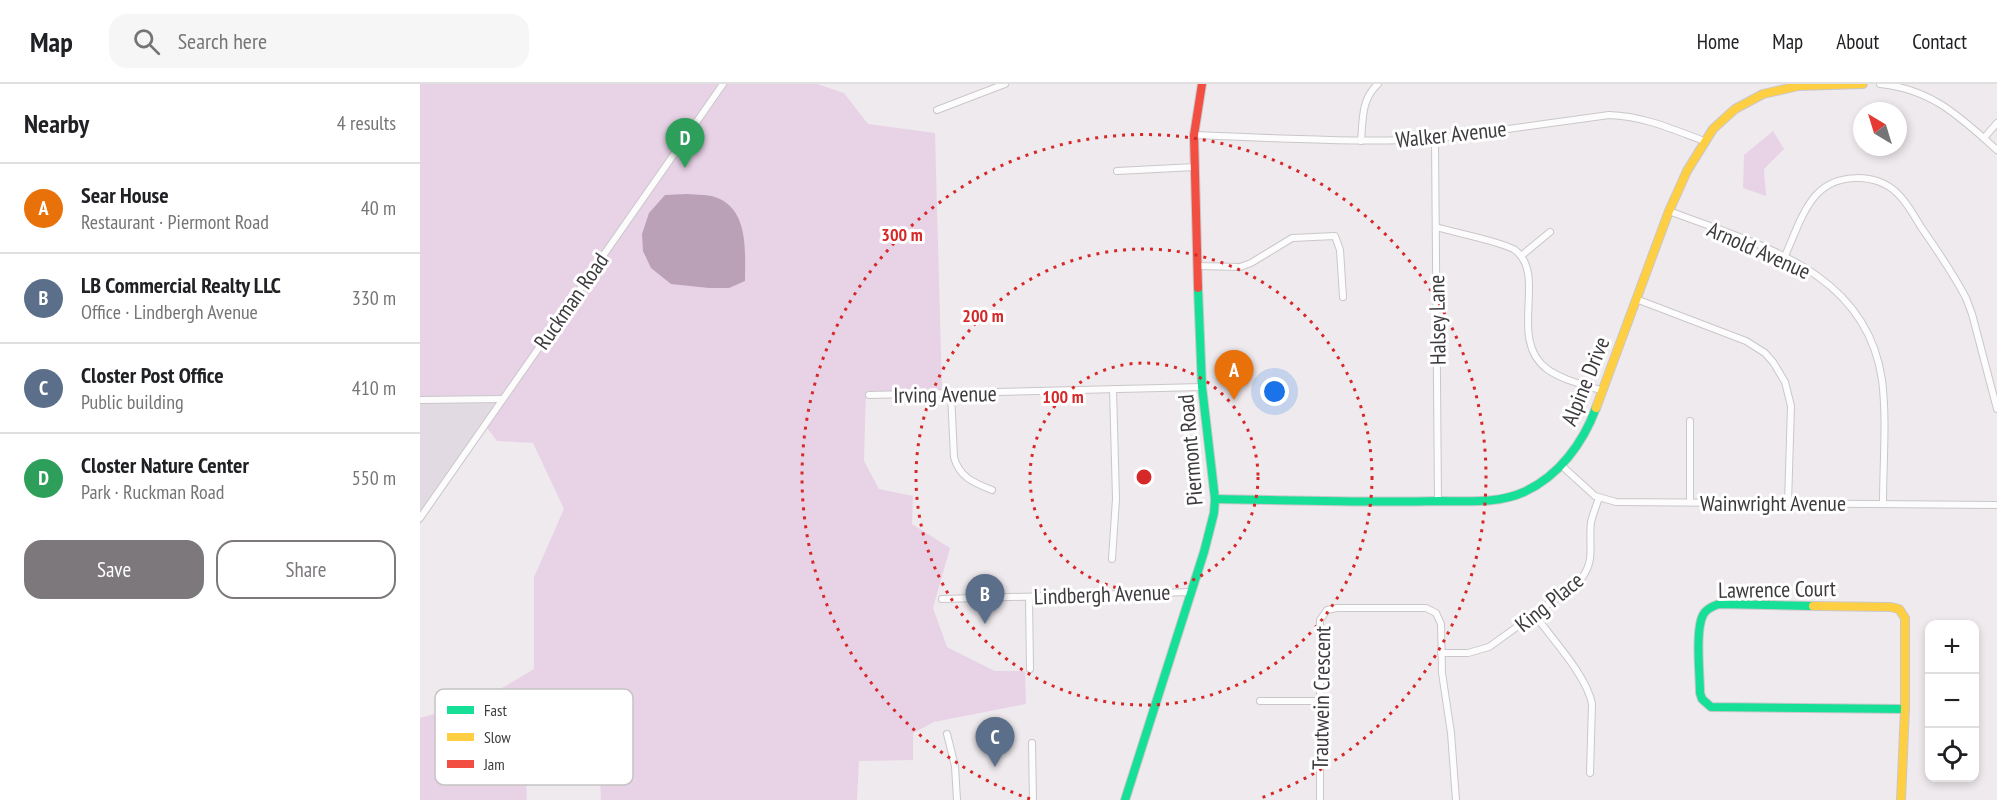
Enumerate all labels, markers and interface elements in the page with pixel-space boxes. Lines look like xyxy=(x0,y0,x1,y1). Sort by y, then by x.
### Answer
search box xyxy=(109,14,529,68)
text: Map xyxy=(30,23,73,60)
icon: search xyxy=(130,25,163,58)
text: Search here xyxy=(178,27,267,55)
text: Home xyxy=(1697,28,1739,55)
text: Map xyxy=(1772,28,1803,55)
text: About xyxy=(1836,28,1879,55)
text: Contact xyxy=(1912,28,1967,55)
north arrow xyxy=(1853,102,1907,156)
text: Nearby xyxy=(24,107,89,140)
text: 4 results xyxy=(337,110,396,136)
street label: Walker Avenue xyxy=(1394,114,1508,154)
pin: D xyxy=(666,118,704,168)
text: Sear House xyxy=(81,181,169,209)
text: A xyxy=(38,195,49,221)
text: 40 m xyxy=(361,195,396,221)
text: Restaurant · Piermont Road xyxy=(81,209,269,235)
street label: Arnold Avenue xyxy=(1703,215,1815,285)
text: 300 m xyxy=(881,223,923,246)
street label: Ruckman Road xyxy=(528,247,614,355)
text: LB Commercial Realty LLC xyxy=(81,271,281,299)
street label: Halsey Lane xyxy=(1422,274,1452,366)
text: B xyxy=(39,285,48,311)
text: 330 m xyxy=(352,285,396,311)
text: Office · Lindbergh Avenue xyxy=(81,299,258,325)
text: 200 m xyxy=(962,304,1004,327)
street label: Alpine Drive xyxy=(1555,333,1615,429)
pin: A xyxy=(1214,350,1254,400)
text: Closter Post Office xyxy=(81,361,224,389)
text: C xyxy=(39,375,48,401)
text: 410 m xyxy=(352,375,396,401)
your location xyxy=(1260,377,1289,406)
street label: Irving Avenue xyxy=(893,379,997,409)
text: 100 m xyxy=(1042,385,1084,408)
text: Public building xyxy=(81,389,184,415)
street label: Piermont Road xyxy=(1171,393,1209,507)
text: Closter Nature Center xyxy=(81,451,249,479)
text: D xyxy=(38,465,49,491)
text: 550 m xyxy=(352,465,396,491)
centre of rings xyxy=(1134,467,1154,487)
text: Park · Ruckman Road xyxy=(81,479,224,505)
street label: Wainwright Avenue xyxy=(1700,489,1846,517)
button: Save xyxy=(24,540,204,599)
button: Share xyxy=(216,540,396,599)
street label: King Place xyxy=(1509,566,1589,638)
pin: B xyxy=(966,574,1004,624)
street label: Lawrence Court xyxy=(1718,574,1836,604)
street label: Lindbergh Avenue xyxy=(1033,578,1171,610)
map controls xyxy=(1925,620,1979,782)
button: + xyxy=(1925,620,1979,674)
street label: Trautwein Crescent xyxy=(1306,626,1336,770)
button: − xyxy=(1925,674,1979,728)
legend xyxy=(435,689,633,785)
text: Fast xyxy=(484,700,507,720)
pin: C xyxy=(976,718,1014,767)
text: Slow xyxy=(484,727,511,747)
button: locate xyxy=(1925,728,1979,782)
text: Jam xyxy=(483,754,505,774)

